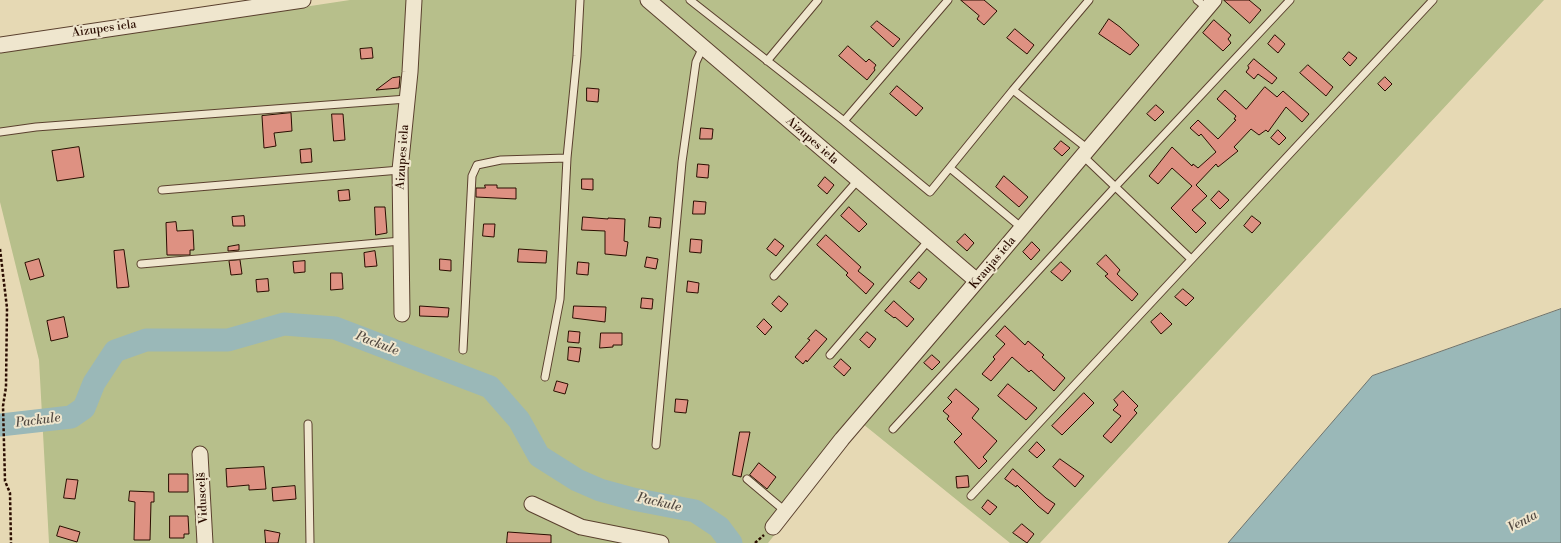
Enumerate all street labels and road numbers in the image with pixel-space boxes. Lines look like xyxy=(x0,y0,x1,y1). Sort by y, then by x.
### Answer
street label: Aizupes iela xyxy=(71,17,137,41)
street label: Aizupes iela xyxy=(783,114,841,168)
street label: Aizupes iela xyxy=(394,124,412,190)
street label: Kraujas iela xyxy=(967,234,1019,292)
street label: Vidusceļš xyxy=(194,472,212,524)

